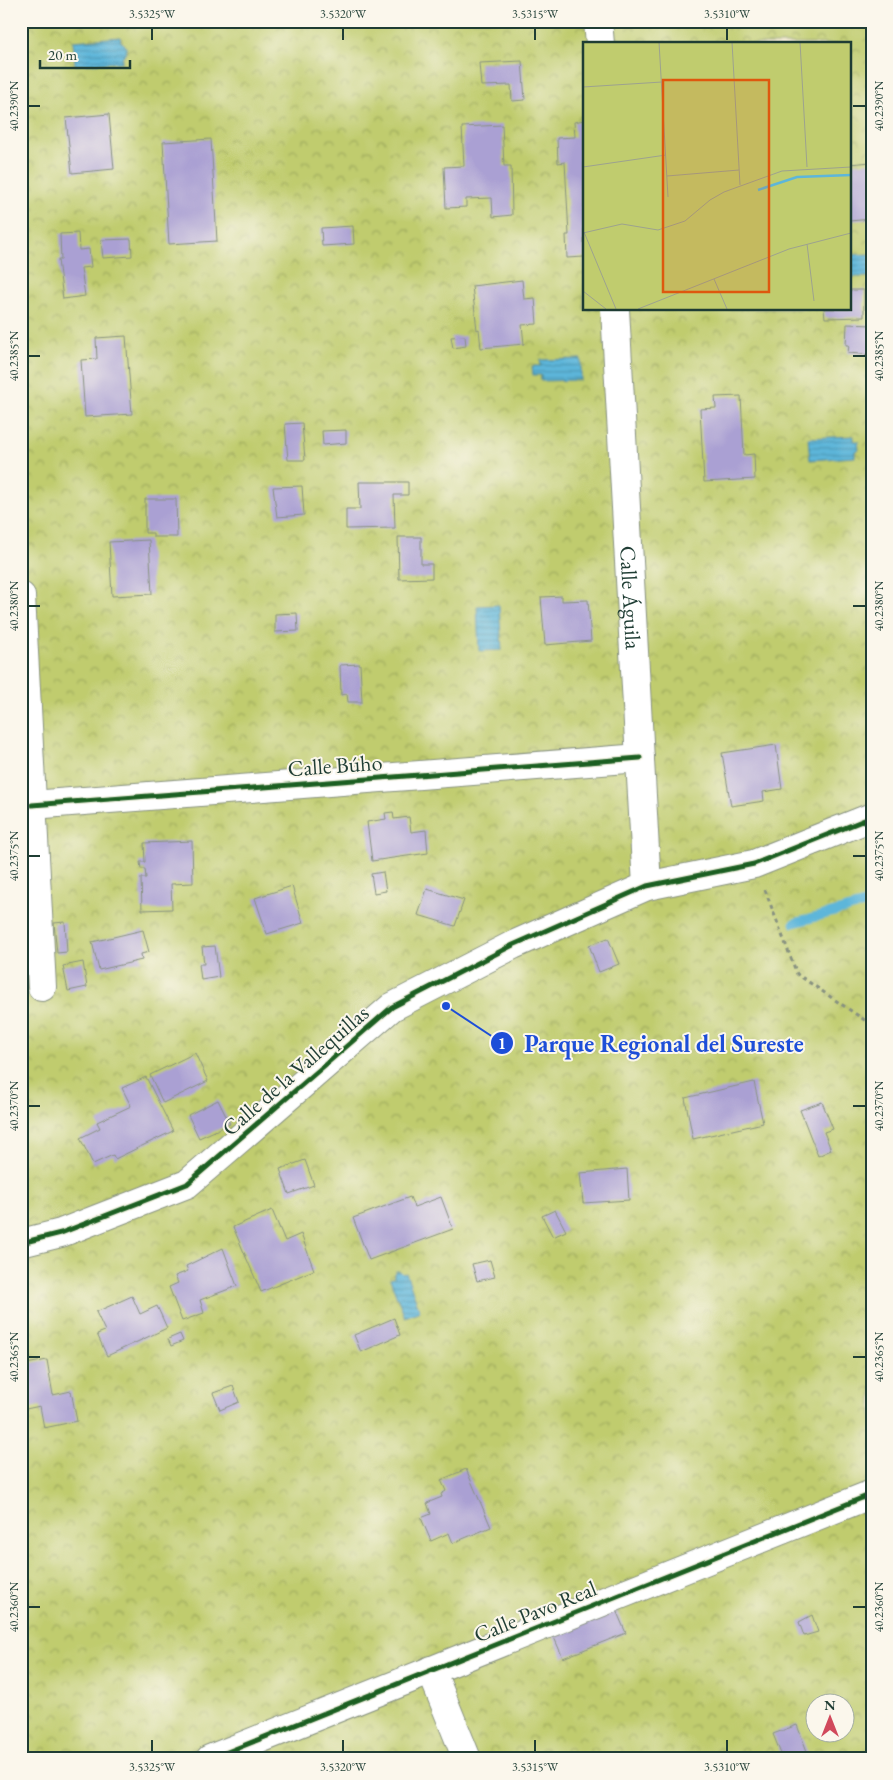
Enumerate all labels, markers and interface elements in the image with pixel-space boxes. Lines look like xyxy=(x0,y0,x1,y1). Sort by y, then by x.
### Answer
text: 3.5325°W xyxy=(129,6,176,22)
text: 3.5320°W xyxy=(320,6,367,22)
text: 3.5315°W xyxy=(512,6,559,22)
text: 3.5310°W xyxy=(704,6,751,22)
scale bar xyxy=(40,38,130,70)
inset map xyxy=(583,42,850,310)
text: 20 m xyxy=(48,45,77,64)
text: 40.2390°N xyxy=(6,80,22,131)
text: 40.2390°N xyxy=(871,80,887,131)
text: 40.2385°N xyxy=(6,330,22,381)
text: 40.2385°N xyxy=(871,330,887,381)
street label: Calle Águila xyxy=(613,545,648,650)
text: 40.2380°N xyxy=(6,580,22,631)
text: 40.2380°N xyxy=(871,580,887,631)
street label: Calle Búho xyxy=(287,748,383,783)
text: 40.2375°N xyxy=(6,830,22,881)
text: 40.2375°N xyxy=(871,830,887,881)
street label: Calle de la Vallequillas xyxy=(216,999,375,1142)
callout: Parque Regional del Sureste xyxy=(489,1024,814,1063)
text: Parque Regional del Sureste xyxy=(524,1028,804,1060)
text: 1 xyxy=(498,1034,506,1053)
text: 40.2370°N xyxy=(6,1080,22,1131)
text: 40.2370°N xyxy=(871,1080,887,1131)
text: 40.2365°N xyxy=(6,1331,22,1382)
text: 40.2365°N xyxy=(871,1331,887,1382)
street label: Calle Pavo Real xyxy=(469,1574,601,1649)
text: 40.2360°N xyxy=(6,1581,22,1632)
text: 40.2360°N xyxy=(871,1581,887,1632)
north arrow xyxy=(806,1692,856,1742)
text: N xyxy=(824,1696,836,1714)
text: 3.5325°W xyxy=(129,1759,176,1775)
text: 3.5320°W xyxy=(320,1759,367,1775)
text: 3.5315°W xyxy=(512,1759,559,1775)
text: 3.5310°W xyxy=(704,1759,751,1775)

